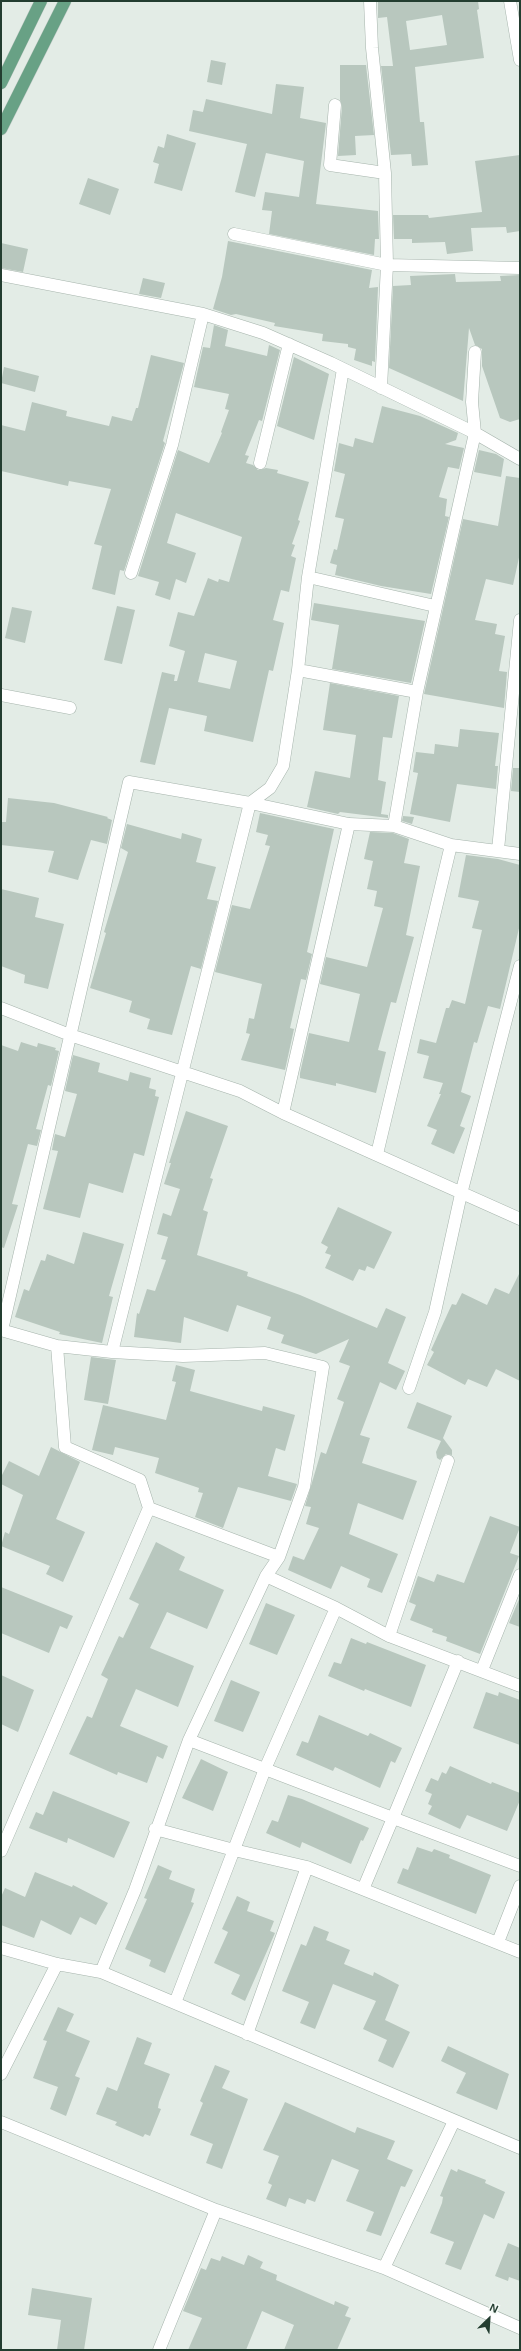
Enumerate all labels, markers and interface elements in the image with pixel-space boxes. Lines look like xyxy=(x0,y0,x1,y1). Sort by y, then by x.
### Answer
north arrow xyxy=(469,2299,509,2339)
text: N xyxy=(488,2301,500,2315)

